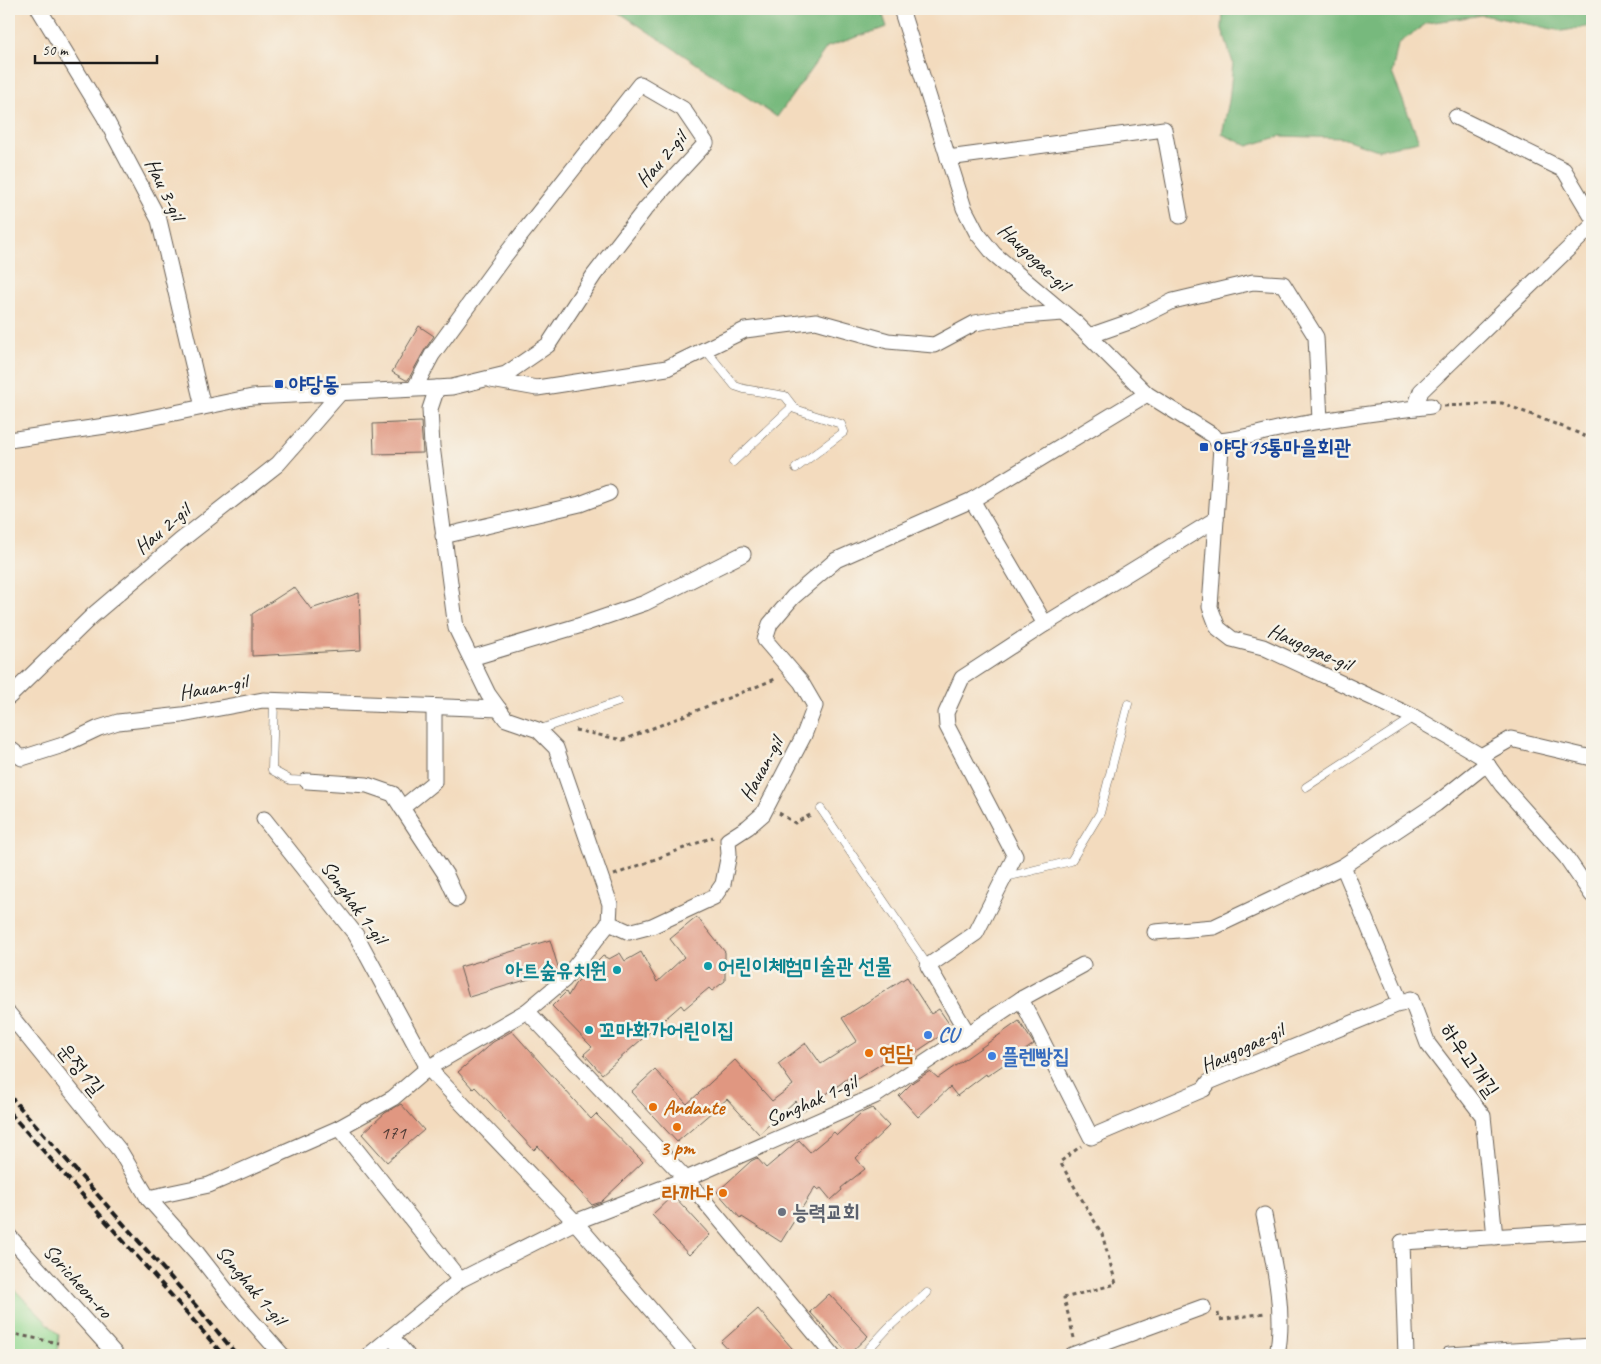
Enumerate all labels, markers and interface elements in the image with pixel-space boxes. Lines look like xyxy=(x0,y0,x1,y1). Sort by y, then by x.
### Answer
scale bar xyxy=(35,32,158,64)
text: 50 m xyxy=(42,41,69,60)
street label: Hau 2-gil xyxy=(630,123,694,192)
street label: Hau 3-gil xyxy=(139,154,192,227)
street label: Haugogae-gil xyxy=(993,217,1078,299)
place label: 야당동 xyxy=(289,371,340,397)
marker: 야당동 xyxy=(273,378,285,390)
place label: 야당15통마을회관 xyxy=(1214,434,1351,460)
marker: 야당15통마을회관 xyxy=(1198,441,1210,453)
street label: Hau 2-gil xyxy=(129,496,198,560)
street label: Haugogae-gil xyxy=(1264,617,1359,678)
street label: Hauan-gil xyxy=(177,668,253,706)
street label: Hauan-gil xyxy=(733,730,791,805)
street label: Songhak 1-gil xyxy=(315,855,395,951)
place label: 어린이체험미술관 선물 xyxy=(718,953,892,979)
place label: 아트숲유치원 xyxy=(506,957,607,983)
marker: 어린이체험미술관 선물 xyxy=(702,960,714,972)
marker: 아트숲유치원 xyxy=(611,964,623,976)
street label: Haugogae-gil xyxy=(1196,1016,1291,1079)
place label: 꼬마화가어린이집 xyxy=(599,1017,734,1043)
street label: 하우고개길 xyxy=(1435,1018,1505,1102)
place label: CU xyxy=(938,1022,963,1048)
marker: 꼬마화가어린이집 xyxy=(583,1024,595,1036)
marker: CU xyxy=(922,1029,934,1041)
street label: 운정1길 xyxy=(52,1037,110,1101)
place label: 연담 xyxy=(879,1040,913,1066)
place label: 플렌빵집 xyxy=(1002,1043,1070,1069)
marker: 연담 xyxy=(863,1047,875,1059)
marker: 플렌빵집 xyxy=(986,1050,998,1062)
street label: Songhak 1-gil xyxy=(762,1068,863,1132)
place label: Andante xyxy=(663,1094,727,1120)
marker: Andante xyxy=(647,1101,659,1113)
house number: 171 xyxy=(380,1121,407,1145)
marker: 3 pm xyxy=(671,1121,683,1133)
place label: 3 pm xyxy=(659,1135,696,1161)
place label: 라까냐 xyxy=(662,1180,714,1206)
marker: 라까냐 xyxy=(717,1187,729,1199)
place label: 능력교회 xyxy=(792,1199,860,1225)
marker: 능력교회 xyxy=(776,1206,788,1218)
street label: Soricheon-ro xyxy=(38,1238,119,1325)
street label: Songhak 1-gil xyxy=(210,1240,294,1333)

